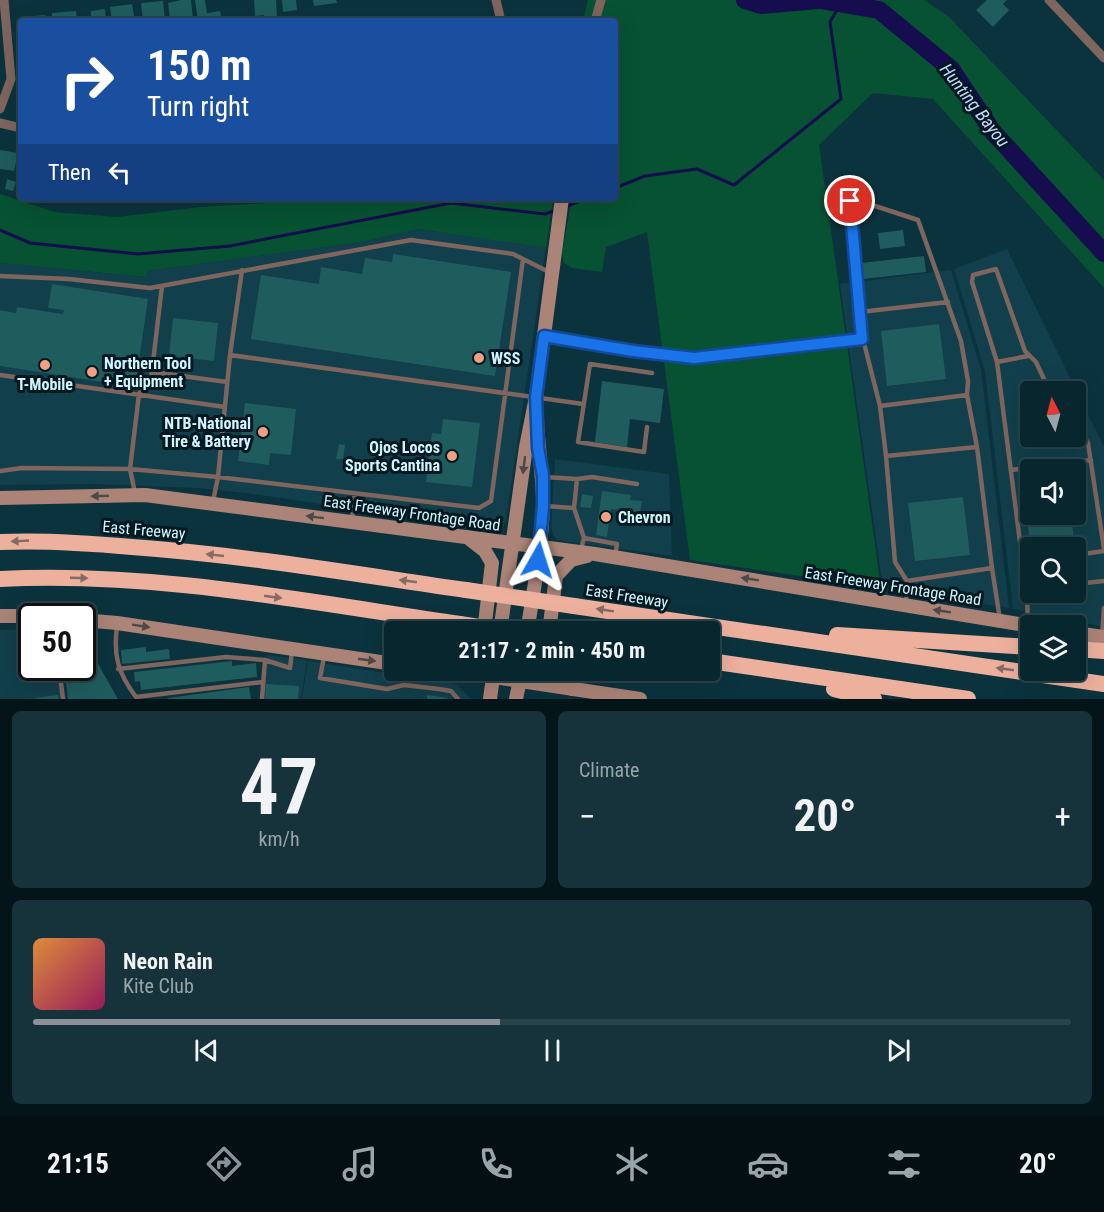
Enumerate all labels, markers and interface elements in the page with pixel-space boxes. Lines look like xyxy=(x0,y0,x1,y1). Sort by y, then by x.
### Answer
text: 150 m xyxy=(147,41,252,90)
icon: right xyxy=(48,42,126,120)
water label: Hunting Bayou xyxy=(936,59,1014,151)
text: Turn right xyxy=(147,91,249,123)
icon: left xyxy=(103,156,136,189)
text: Then xyxy=(48,160,91,185)
pin xyxy=(824,175,875,226)
icon: arrive xyxy=(833,184,866,217)
place label: WSS xyxy=(491,349,521,368)
marker: WSS xyxy=(472,351,486,365)
place label: Northern Tool + Equipment xyxy=(104,354,191,391)
marker: T-Mobile xyxy=(38,358,52,372)
marker: Northern Tool + Equipment xyxy=(85,365,99,379)
place label: T-Mobile xyxy=(17,375,73,394)
north arrow xyxy=(1020,381,1086,447)
map controls xyxy=(1020,381,1086,681)
place label: NTB-National Tire & Battery xyxy=(162,414,251,451)
marker: NTB-National Tire & Battery xyxy=(256,425,270,439)
place label: Ojos Locos Sports Cantina xyxy=(345,438,440,475)
marker: Ojos Locos Sports Cantina xyxy=(445,449,459,463)
one-way arrow xyxy=(519,456,528,475)
button: sound xyxy=(1020,459,1086,525)
one-way arrow xyxy=(90,491,109,501)
street label: East Freeway Frontage Road xyxy=(322,491,502,535)
place label: Chevron xyxy=(618,508,671,527)
marker: Chevron xyxy=(599,510,613,524)
one-way arrow xyxy=(305,512,324,521)
street label: East Freeway xyxy=(102,517,187,543)
position arrow xyxy=(506,528,570,592)
one-way arrow xyxy=(11,536,30,545)
button: search xyxy=(1020,537,1086,603)
one-way arrow xyxy=(205,550,224,559)
street label: East Freeway Frontage Road xyxy=(803,563,983,609)
one-way arrow xyxy=(70,574,89,583)
one-way arrow xyxy=(740,575,759,584)
one-way arrow xyxy=(398,577,417,586)
street label: East Freeway xyxy=(584,580,670,612)
one-way arrow xyxy=(264,593,283,602)
speed limit sign: 50 xyxy=(18,603,96,681)
one-way arrow xyxy=(595,606,614,615)
one-way arrow xyxy=(932,606,951,615)
button: layers xyxy=(1020,615,1086,681)
one-way arrow xyxy=(131,622,150,631)
text: 21:17 · 2 min · 450 m xyxy=(459,638,645,663)
one-way arrow xyxy=(357,655,376,664)
one-way arrow xyxy=(995,665,1014,674)
text: 47 xyxy=(240,742,318,833)
text: Climate xyxy=(579,758,639,782)
text: 20° xyxy=(794,789,857,842)
text: − xyxy=(579,797,596,836)
text: + xyxy=(1055,797,1071,836)
text: km/h xyxy=(258,827,300,851)
text: Neon Rain xyxy=(123,949,213,974)
text: Kite Club xyxy=(123,974,194,998)
icon: previous xyxy=(190,1034,223,1067)
icon: pause xyxy=(536,1034,569,1067)
icon: next xyxy=(882,1034,915,1067)
icon: directions xyxy=(203,1143,245,1185)
icon: music xyxy=(339,1143,381,1185)
icon: phone xyxy=(475,1143,517,1185)
icon: climate xyxy=(611,1143,653,1185)
icon: car xyxy=(747,1143,789,1185)
icon: filters xyxy=(883,1143,925,1185)
text: 21:15 xyxy=(47,1148,109,1180)
text: 20° xyxy=(1019,1148,1057,1180)

